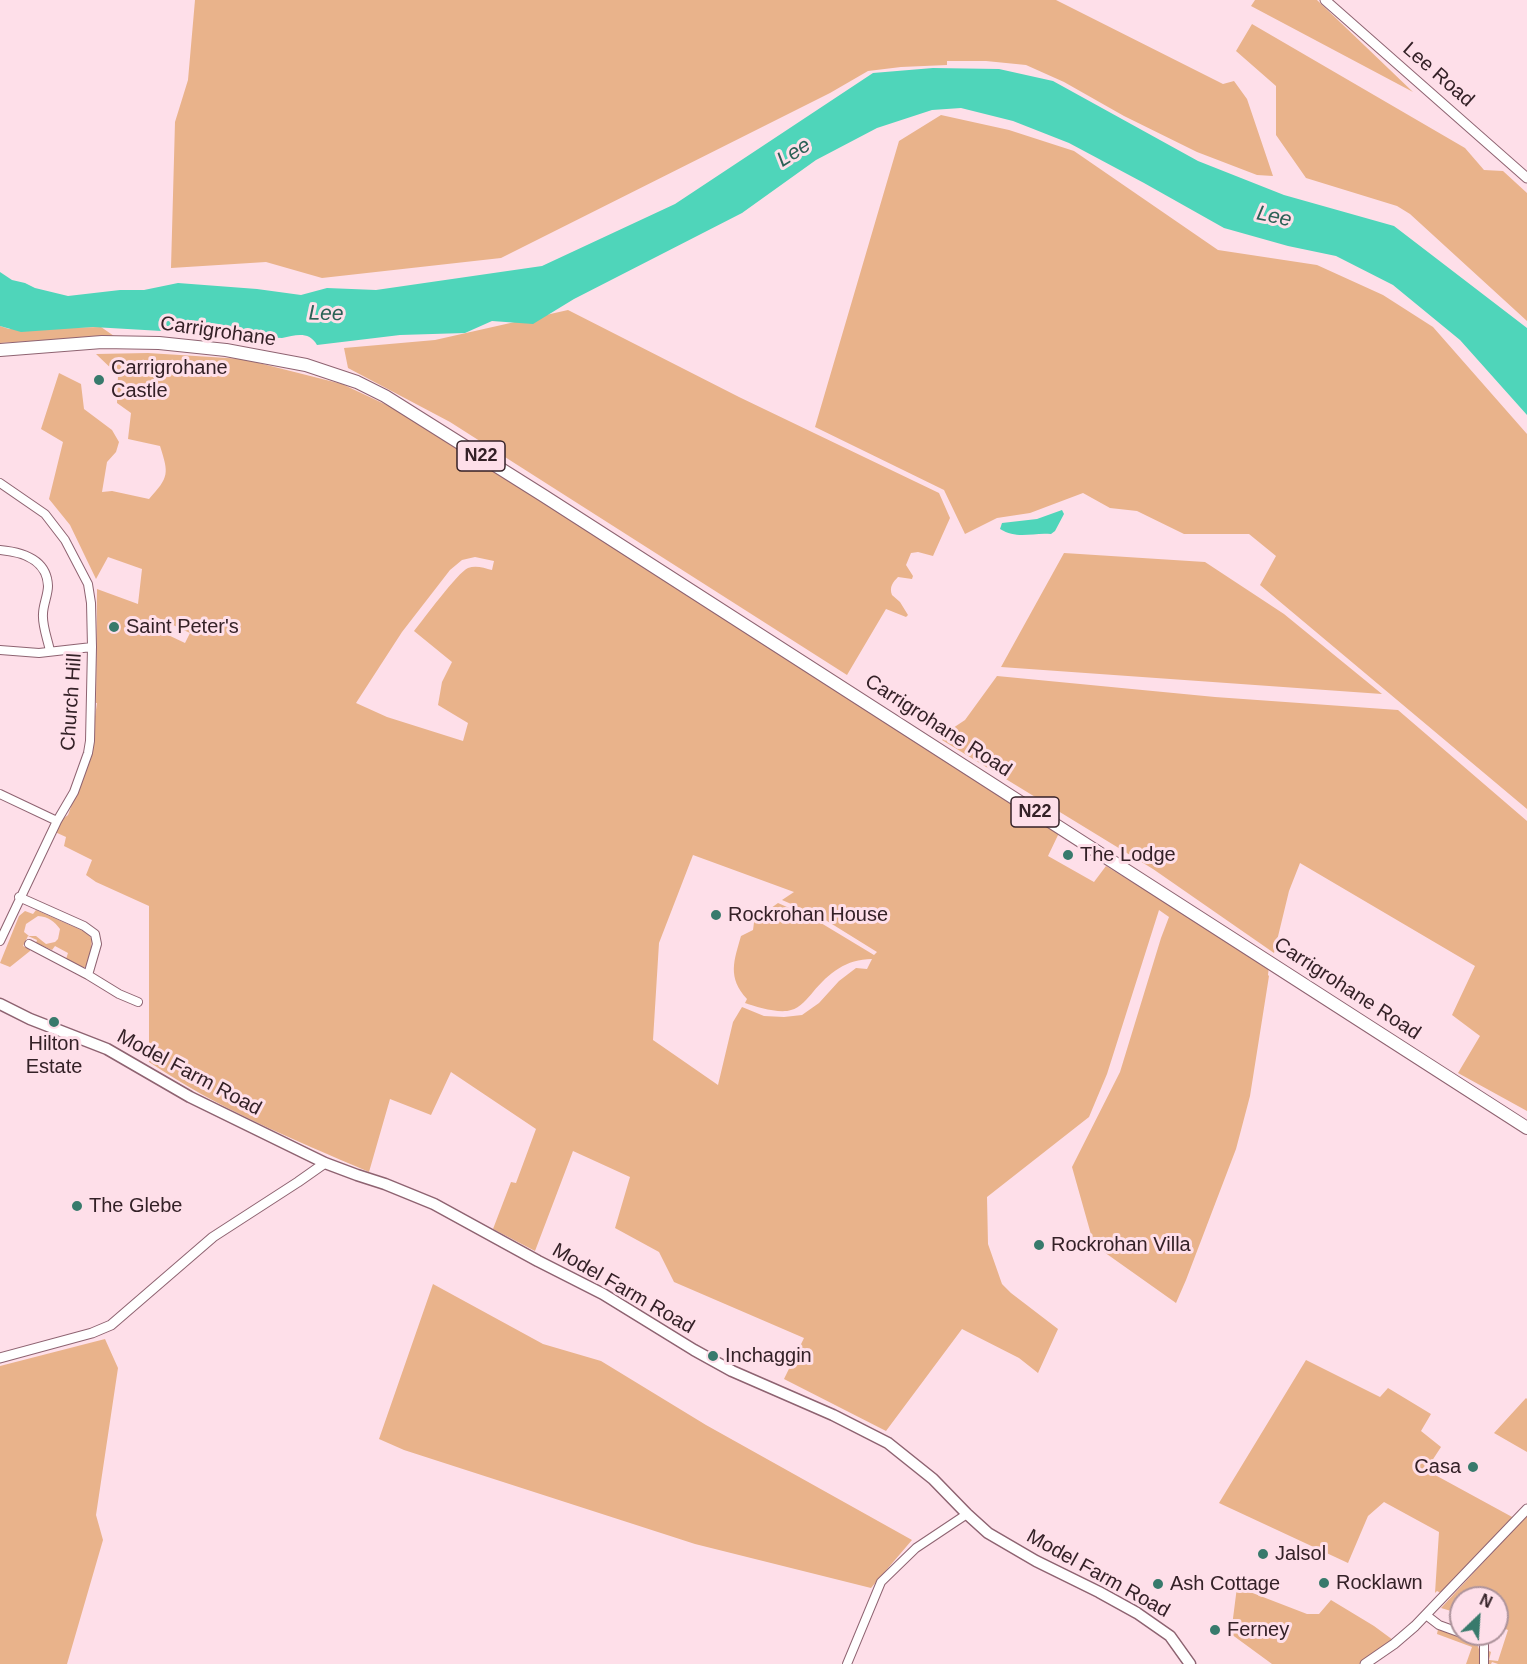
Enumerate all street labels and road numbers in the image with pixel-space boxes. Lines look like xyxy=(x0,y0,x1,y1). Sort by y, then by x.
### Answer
street label: Lee Road xyxy=(1397,37,1479,113)
street label: Carrigrohane xyxy=(159,312,277,352)
road number: N22 xyxy=(457,441,505,471)
street label: Church Hill xyxy=(57,652,87,752)
street label: Carrigrohane Road xyxy=(860,670,1016,782)
road number: N22 xyxy=(1011,797,1059,827)
street label: Carrigrohane Road xyxy=(1269,933,1425,1045)
street label: Model Farm Road xyxy=(113,1025,265,1121)
street label: Model Farm Road xyxy=(548,1239,698,1339)
street label: Model Farm Road xyxy=(1022,1525,1174,1623)

